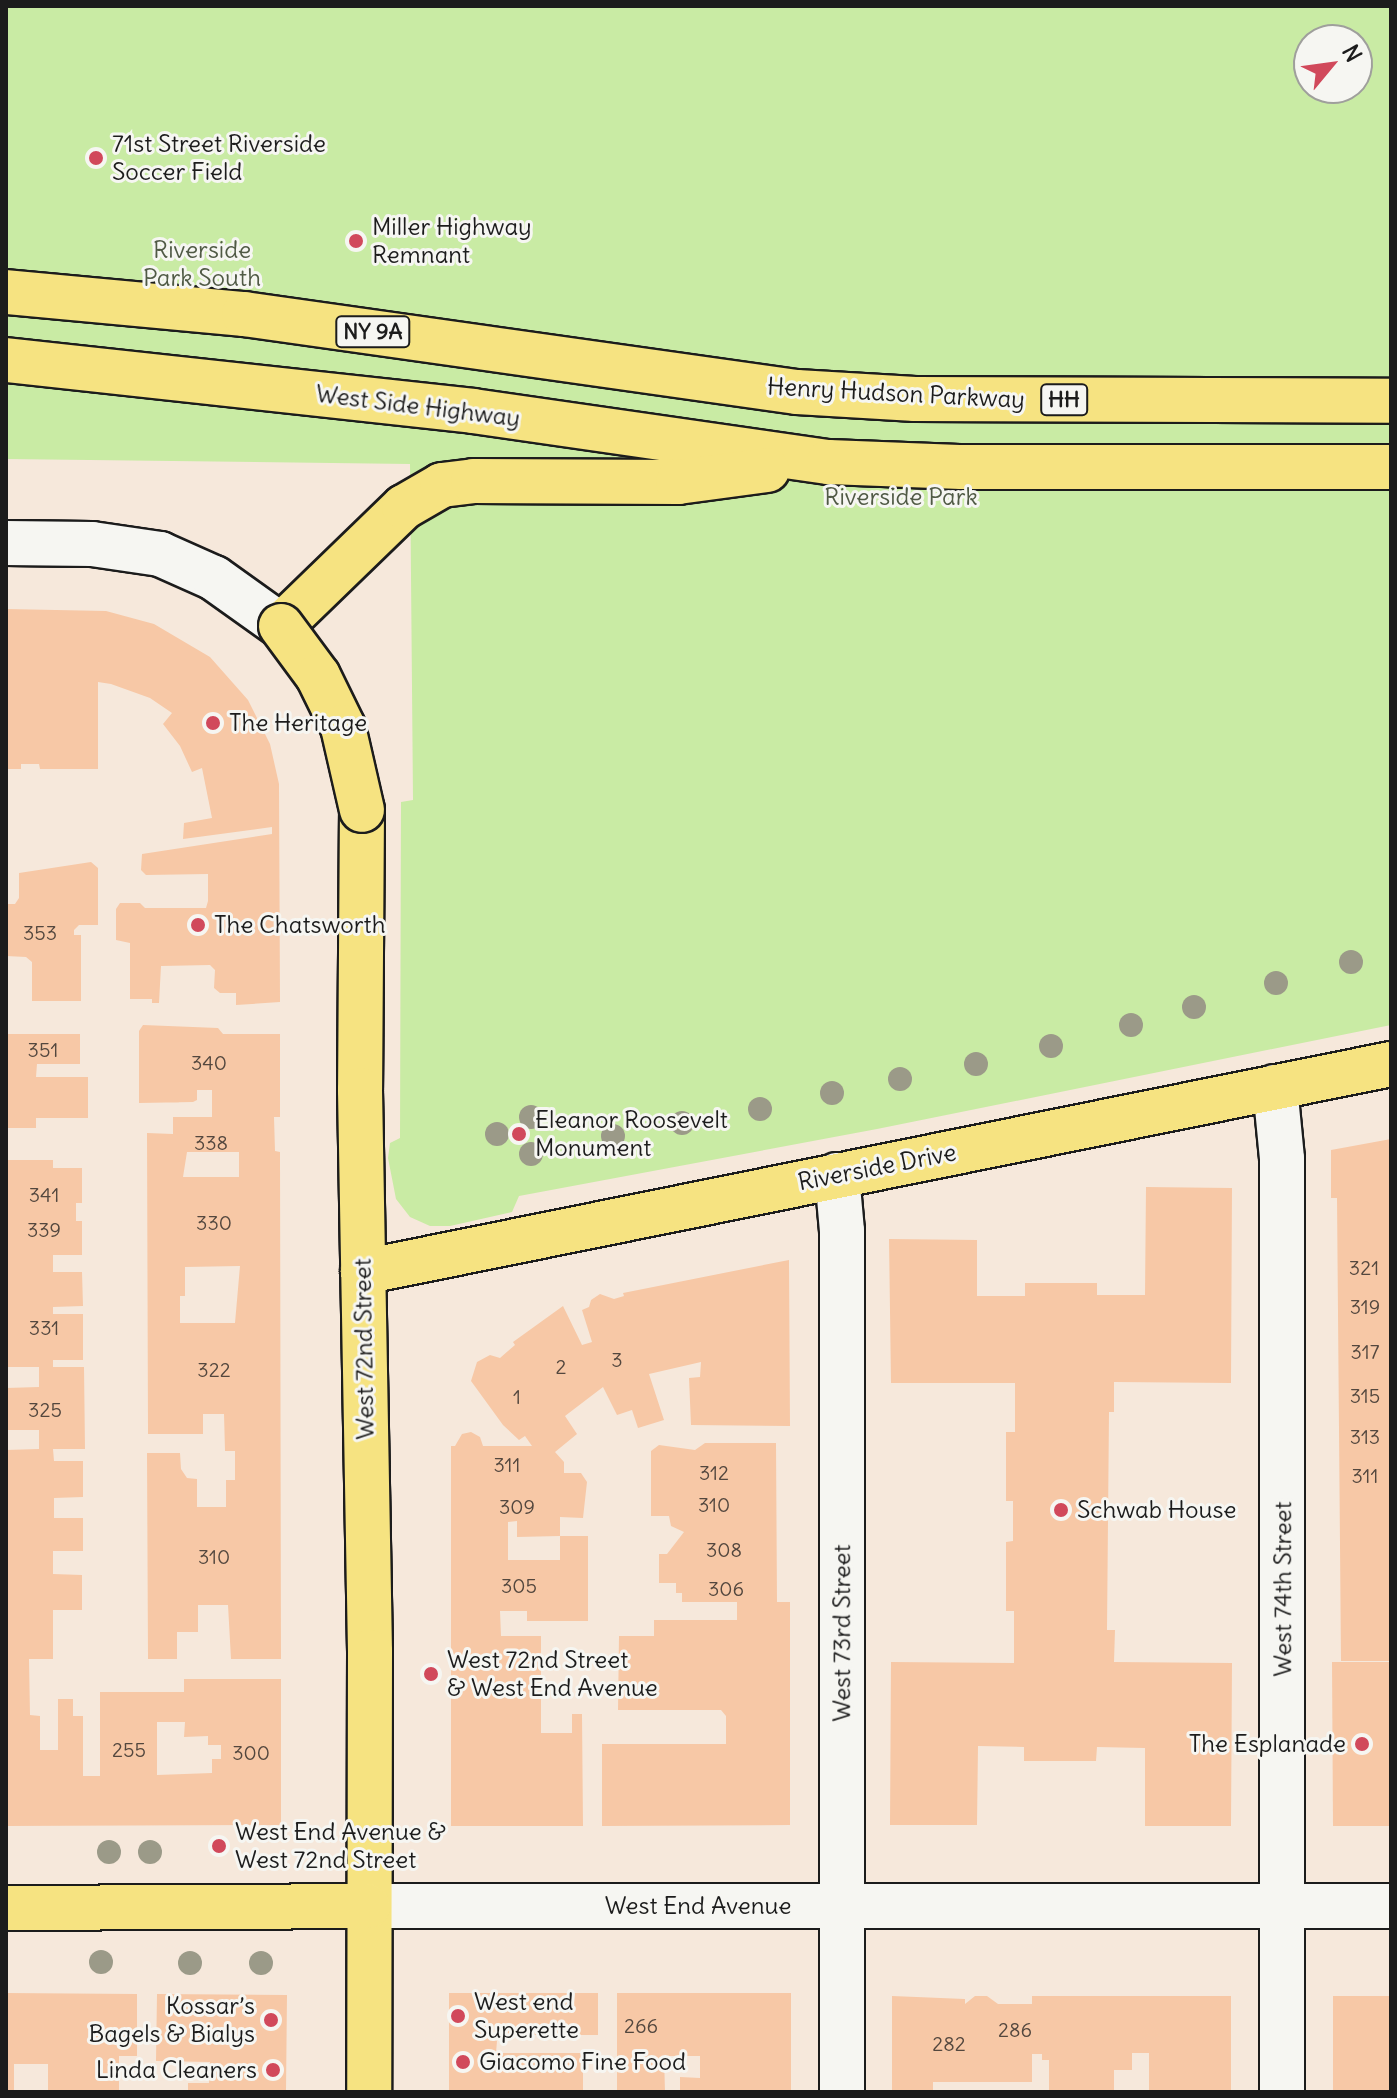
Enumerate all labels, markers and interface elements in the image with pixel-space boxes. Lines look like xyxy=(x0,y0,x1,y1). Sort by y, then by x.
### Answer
north arrow xyxy=(1293,24,1373,104)
text: N xyxy=(1336,40,1368,67)
place label: 71st Street Riverside Soccer Field xyxy=(112,130,326,186)
marker: 71st Street Riverside Soccer Field xyxy=(87,149,105,167)
place label: Miller Highway Remnant xyxy=(372,213,532,269)
marker: Miller Highway Remnant xyxy=(347,232,365,250)
park label: Riverside Park South xyxy=(143,236,261,292)
road number: NY 9A xyxy=(335,314,411,350)
street label: Henry Hudson Parkway xyxy=(766,372,1026,414)
street label: West Side Highway xyxy=(314,379,522,433)
road number: HH xyxy=(1040,382,1088,418)
park label: Riverside Park xyxy=(824,483,978,511)
place label: The Heritage xyxy=(229,709,367,737)
marker: The Heritage xyxy=(204,714,222,732)
place label: The Chatsworth xyxy=(214,911,385,939)
marker: The Chatsworth xyxy=(189,916,207,934)
house number: 353 xyxy=(23,920,57,944)
house number: 351 xyxy=(28,1037,58,1061)
house number: 340 xyxy=(191,1050,227,1074)
place label: Eleanor Roosevelt Monument xyxy=(535,1106,728,1162)
marker: Eleanor Roosevelt Monument xyxy=(510,1125,528,1143)
house number: 338 xyxy=(194,1130,228,1154)
street label: Riverside Drive xyxy=(795,1138,959,1196)
house number: 341 xyxy=(29,1182,59,1206)
house number: 330 xyxy=(196,1210,232,1234)
house number: 339 xyxy=(27,1217,61,1241)
house number: 321 xyxy=(1349,1255,1379,1279)
street label: West 72nd Street xyxy=(348,1258,380,1440)
house number: 319 xyxy=(1350,1294,1380,1318)
house number: 331 xyxy=(29,1315,59,1339)
house number: 317 xyxy=(1351,1339,1379,1363)
house number: 3 xyxy=(611,1347,623,1371)
house number: 2 xyxy=(556,1354,566,1378)
house number: 322 xyxy=(197,1357,231,1381)
house number: 315 xyxy=(1350,1383,1380,1407)
house number: 1 xyxy=(513,1384,521,1408)
house number: 325 xyxy=(28,1397,62,1421)
house number: 313 xyxy=(1350,1424,1380,1448)
house number: 311 xyxy=(493,1452,521,1476)
house number: 312 xyxy=(699,1460,729,1484)
house number: 311 xyxy=(1351,1463,1379,1487)
house number: 310 xyxy=(698,1492,730,1516)
house number: 309 xyxy=(499,1494,535,1518)
place label: Schwab House xyxy=(1077,1496,1236,1524)
marker: Schwab House xyxy=(1052,1501,1070,1519)
street label: West 74th Street xyxy=(1269,1501,1297,1677)
house number: 308 xyxy=(706,1537,742,1561)
house number: 310 xyxy=(198,1544,230,1568)
street label: West 73rd Street xyxy=(828,1544,856,1722)
house number: 305 xyxy=(501,1573,537,1597)
house number: 306 xyxy=(708,1576,744,1600)
place label: West 72nd Street & West End Avenue xyxy=(447,1646,658,1702)
marker: West 72nd Street & West End Avenue xyxy=(422,1665,440,1683)
place label: The Esplanade xyxy=(1189,1730,1346,1758)
marker: The Esplanade xyxy=(1353,1735,1371,1753)
house number: 255 xyxy=(112,1737,146,1761)
house number: 300 xyxy=(232,1740,270,1764)
place label: West End Avenue & West 72nd Street xyxy=(235,1818,446,1874)
marker: West End Avenue & West 72nd Street xyxy=(210,1837,228,1855)
street label: West End Avenue xyxy=(605,1892,791,1920)
place label: West end Superette xyxy=(474,1988,579,2044)
place label: Kossar’s Bagels & Bialys xyxy=(89,1992,255,2048)
marker: West end Superette xyxy=(449,2007,467,2025)
marker: Kossar’s Bagels & Bialys xyxy=(262,2011,280,2029)
house number: 266 xyxy=(624,2013,658,2037)
house number: 286 xyxy=(998,2017,1032,2041)
house number: 282 xyxy=(932,2031,966,2055)
place label: Giacomo Fine Food xyxy=(479,2048,686,2076)
marker: Giacomo Fine Food xyxy=(454,2053,472,2071)
place label: Linda Cleaners xyxy=(96,2056,257,2084)
marker: Linda Cleaners xyxy=(264,2061,282,2079)

